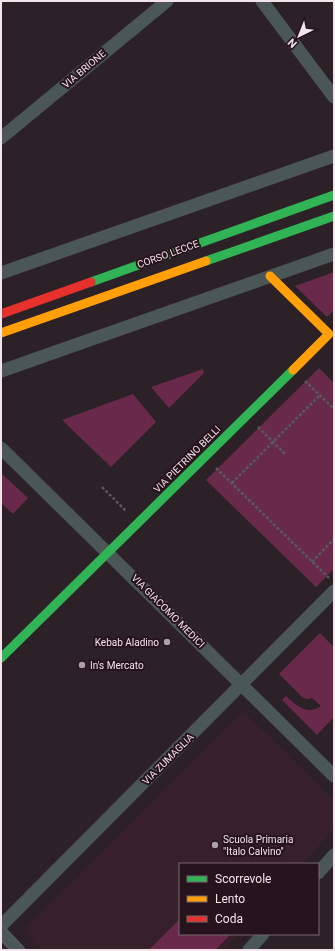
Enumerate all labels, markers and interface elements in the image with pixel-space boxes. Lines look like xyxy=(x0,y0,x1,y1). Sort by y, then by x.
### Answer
north arrow xyxy=(279,16,319,56)
text: N xyxy=(285,35,300,50)
street label: VIA BRIONE xyxy=(60,48,108,90)
street label: CORSO LECCE xyxy=(136,238,201,270)
street label: VIA PIETRINO BELLI xyxy=(151,423,223,495)
street label: VIA GIACOMO MEDICI xyxy=(129,572,207,650)
place label: Kebab Aladino xyxy=(95,637,159,648)
marker: Kebab Aladino xyxy=(162,637,172,647)
marker: In's Mercato xyxy=(77,660,87,670)
place label: In's Mercato xyxy=(90,660,144,671)
street label: VIA ZUMAGLIA xyxy=(140,731,196,787)
place label: Scuola Primaria "Italo Calvino" xyxy=(223,834,293,857)
marker: Scuola Primaria "Italo Calvino" xyxy=(210,840,220,850)
legend xyxy=(179,863,319,935)
text: Scorrevole xyxy=(215,872,271,886)
text: Lento xyxy=(215,892,245,906)
text: Coda xyxy=(215,912,243,926)

